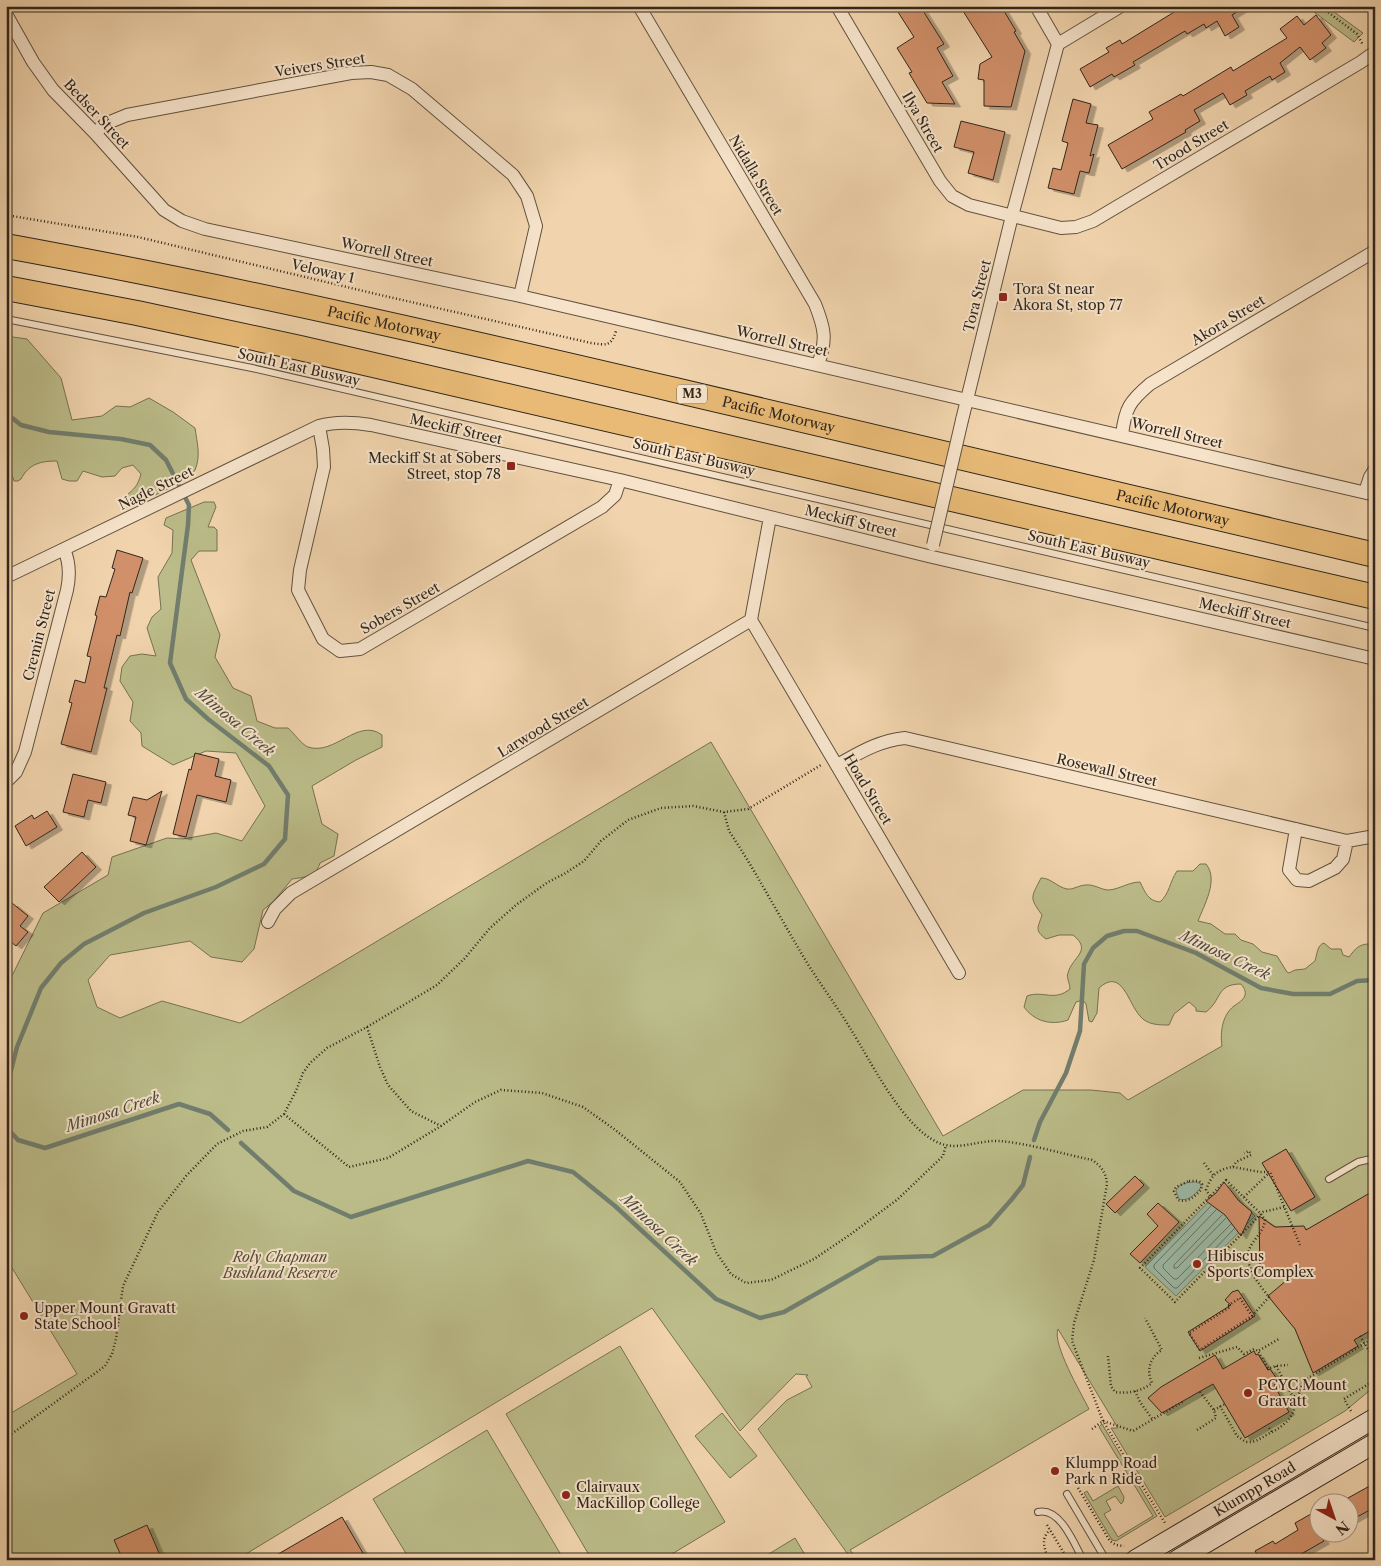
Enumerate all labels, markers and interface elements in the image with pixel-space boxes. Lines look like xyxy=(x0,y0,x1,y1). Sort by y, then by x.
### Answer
street label: Veivers Street xyxy=(273,49,367,81)
street label: Bedser Street xyxy=(60,75,134,153)
street label: Ilya Street xyxy=(898,88,948,156)
street label: Trood Street xyxy=(1150,116,1232,174)
street label: Nidalla Street xyxy=(725,132,787,218)
street label: Worrell Street xyxy=(338,233,435,271)
street label: Veloway 1 xyxy=(289,255,356,287)
street label: Tora Street xyxy=(959,258,995,334)
place label: Tora St near Akora St, stop 77 xyxy=(1012,280,1123,314)
marker: Tora St near Akora St, stop 77 xyxy=(997,291,1009,303)
street label: Akora Street xyxy=(1187,291,1268,350)
street label: Pacific Motorway xyxy=(326,302,443,345)
street label: Worrell Street xyxy=(733,321,830,360)
street label: South East Busway xyxy=(236,344,362,390)
road number: M3 xyxy=(677,384,707,404)
street label: Pacific Motorway xyxy=(720,392,837,437)
street label: Meckiff Street xyxy=(408,410,504,448)
street label: Worrell Street xyxy=(1128,413,1225,452)
street label: South East Busway xyxy=(631,434,757,480)
place label: Meckiff St at Sobers Street, stop 78 xyxy=(368,449,501,483)
marker: Meckiff St at Sobers Street, stop 78 xyxy=(505,460,517,472)
street label: Nagle Street xyxy=(115,462,197,514)
street label: Pacific Motorway xyxy=(1114,486,1231,530)
street label: Meckiff Street xyxy=(803,501,899,541)
street label: South East Busway xyxy=(1026,526,1152,572)
street label: Sobers Street xyxy=(357,578,443,638)
street label: Cremin Street xyxy=(19,587,59,683)
street label: Meckiff Street xyxy=(1197,594,1293,632)
water label: Mimosa Creek xyxy=(190,682,279,760)
street label: Larwood Street xyxy=(494,693,592,761)
street label: Hoad Street xyxy=(840,750,896,828)
street label: Rosewall Street xyxy=(1055,750,1159,790)
water label: Mimosa Creek xyxy=(1175,924,1274,984)
water label: Mimosa Creek xyxy=(62,1087,162,1136)
water label: Mimosa Creek xyxy=(616,1188,702,1270)
place label: Hibiscus Sports Complex xyxy=(1207,1247,1315,1281)
park label: Roly Chapman Bushland Reserve xyxy=(222,1248,338,1282)
marker: Hibiscus Sports Complex xyxy=(1191,1258,1203,1270)
place label: Upper Mount Gravatt State School xyxy=(34,1299,176,1333)
marker: Upper Mount Gravatt State School xyxy=(18,1310,30,1322)
place label: PCYC Mount Gravatt xyxy=(1258,1376,1347,1410)
marker: PCYC Mount Gravatt xyxy=(1242,1387,1254,1399)
place label: Klumpp Road Park n Ride xyxy=(1065,1454,1158,1488)
street label: Klumpp Road xyxy=(1210,1458,1299,1520)
marker: Klumpp Road Park n Ride xyxy=(1049,1465,1061,1477)
place label: Clairvaux MacKillop College xyxy=(576,1478,700,1512)
marker: Clairvaux MacKillop College xyxy=(560,1489,572,1501)
north arrow xyxy=(1308,1494,1358,1544)
text: N xyxy=(1332,1517,1353,1539)

